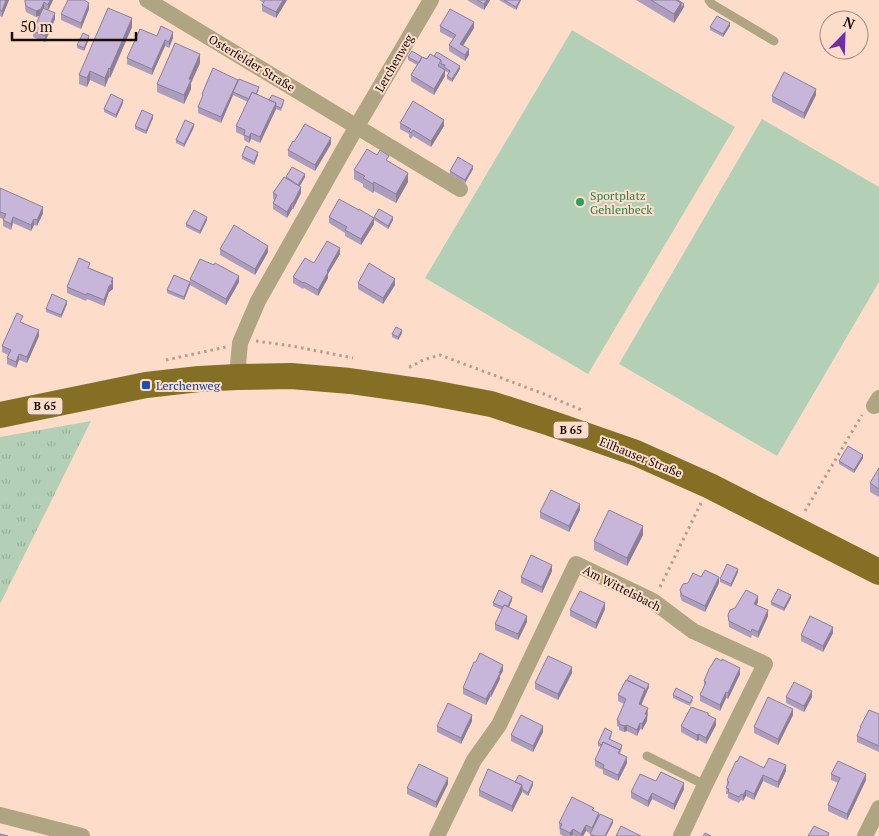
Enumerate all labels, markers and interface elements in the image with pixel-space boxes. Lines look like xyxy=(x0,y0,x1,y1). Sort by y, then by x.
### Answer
scale bar xyxy=(12,10,136,42)
north arrow xyxy=(819,10,869,60)
text: N xyxy=(841,12,858,34)
text: 50 m xyxy=(20,16,53,36)
street label: Osterfelder Straße xyxy=(206,31,298,95)
street label: Lerchenweg xyxy=(372,31,417,94)
place label: Sportplatz Gehlenbeck xyxy=(590,188,653,217)
marker: Sportplatz Gehlenbeck xyxy=(574,196,586,208)
place label: Lerchenweg xyxy=(156,378,221,393)
marker: Lerchenweg xyxy=(140,379,152,391)
road number: B 65 xyxy=(28,398,62,414)
road number: B 65 xyxy=(554,422,588,438)
street label: Eilhauser Straße xyxy=(597,434,685,480)
street label: Am Wittelsbach xyxy=(581,562,663,614)

